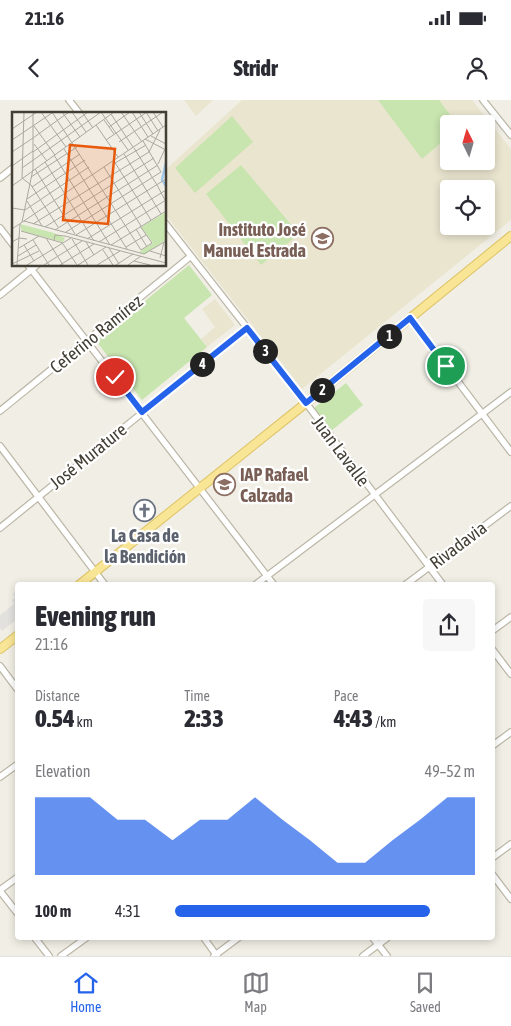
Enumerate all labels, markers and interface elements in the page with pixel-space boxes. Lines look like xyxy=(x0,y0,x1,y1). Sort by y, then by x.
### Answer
text: 21:16 xyxy=(25,7,64,29)
icon: back xyxy=(20,54,48,82)
icon: person xyxy=(463,54,491,82)
text: Stridr xyxy=(233,55,278,81)
inset map xyxy=(12,112,166,266)
north arrow xyxy=(440,115,495,170)
map controls xyxy=(440,115,495,235)
button: locate xyxy=(440,180,495,235)
place label: Instituto José Manuel Estrada xyxy=(203,219,306,261)
school or university icon: Instituto José Manuel Estrada xyxy=(310,227,334,251)
street label: Ceferino Ramírez xyxy=(46,290,147,378)
pin: 1 xyxy=(376,324,402,348)
text: 1 xyxy=(386,328,393,344)
pin: 3 xyxy=(252,338,278,364)
text: 3 xyxy=(262,343,269,359)
pin xyxy=(425,345,467,387)
pin: 4 xyxy=(190,352,214,376)
icon: arrive xyxy=(432,352,460,380)
pin xyxy=(94,356,136,398)
text: 4 xyxy=(199,356,206,372)
icon: check xyxy=(101,363,129,391)
pin: 2 xyxy=(310,378,334,402)
text: 2 xyxy=(319,382,326,398)
street label: Juan Lavalle xyxy=(308,412,374,490)
street label: José Murature xyxy=(45,419,131,493)
place label: IAP Rafael Calzada xyxy=(240,464,309,506)
school or university icon: IAP Rafael Calzada xyxy=(212,472,236,496)
church icon: La Casa de la Bendición xyxy=(133,498,157,522)
street label: Rivadavia xyxy=(425,517,491,573)
place label: La Casa de la Bendición xyxy=(104,525,186,567)
button: share xyxy=(423,599,475,651)
text: Evening run xyxy=(35,600,156,632)
text: 21:16 xyxy=(35,635,68,653)
text: Distance xyxy=(35,688,80,704)
text: Time xyxy=(184,688,210,704)
text: Pace xyxy=(334,688,358,704)
text: 0.54 xyxy=(35,704,75,732)
text: 2:33 xyxy=(184,704,224,732)
text: 4:43 xyxy=(334,704,373,732)
text: km xyxy=(75,714,93,730)
text: /km xyxy=(373,714,396,730)
text: Elevation xyxy=(35,762,90,780)
text: 49–52 m xyxy=(425,762,475,780)
text: 100 m xyxy=(35,902,71,920)
text: 4:31 xyxy=(115,902,140,920)
tab: Home xyxy=(70,969,101,1015)
tab: Map xyxy=(242,969,270,1015)
tab: Saved xyxy=(410,969,441,1015)

